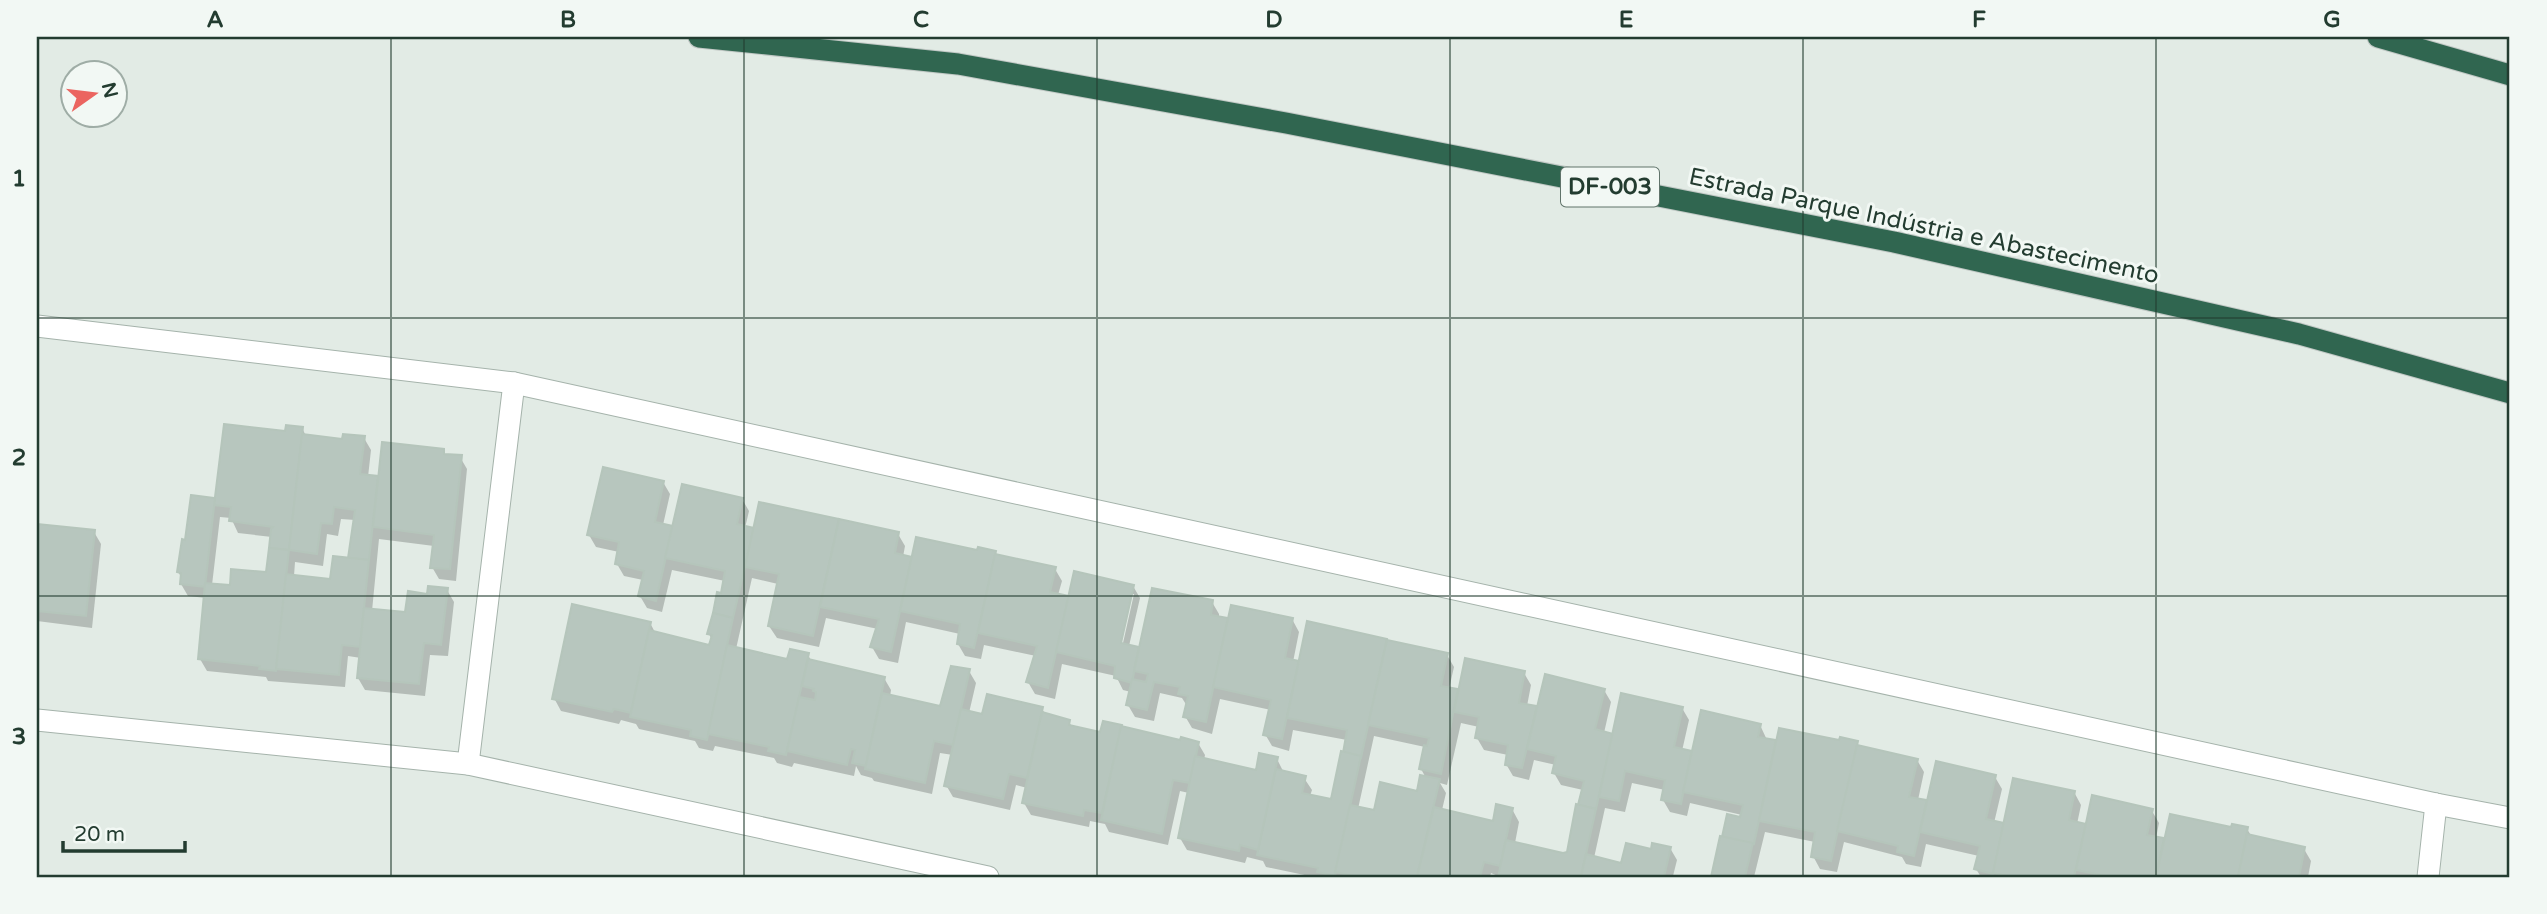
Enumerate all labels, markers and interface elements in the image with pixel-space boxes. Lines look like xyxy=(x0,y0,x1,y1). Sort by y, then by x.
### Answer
text: A xyxy=(206,6,224,34)
text: B xyxy=(560,6,576,34)
text: C xyxy=(913,6,929,34)
text: D xyxy=(1265,6,1283,34)
text: E xyxy=(1619,6,1633,34)
text: F xyxy=(1972,6,1986,34)
text: G xyxy=(2323,6,2341,34)
north arrow xyxy=(60,60,130,130)
text: N xyxy=(97,80,122,100)
street label: Estrada Parque Indústria e Abastecimento xyxy=(1686,162,2162,290)
text: 1 xyxy=(12,165,26,193)
road number: DF-003 xyxy=(1561,168,1659,206)
text: 2 xyxy=(12,444,26,472)
text: 3 xyxy=(12,723,26,751)
scale bar xyxy=(63,809,186,853)
text: 20 m xyxy=(74,822,125,847)

